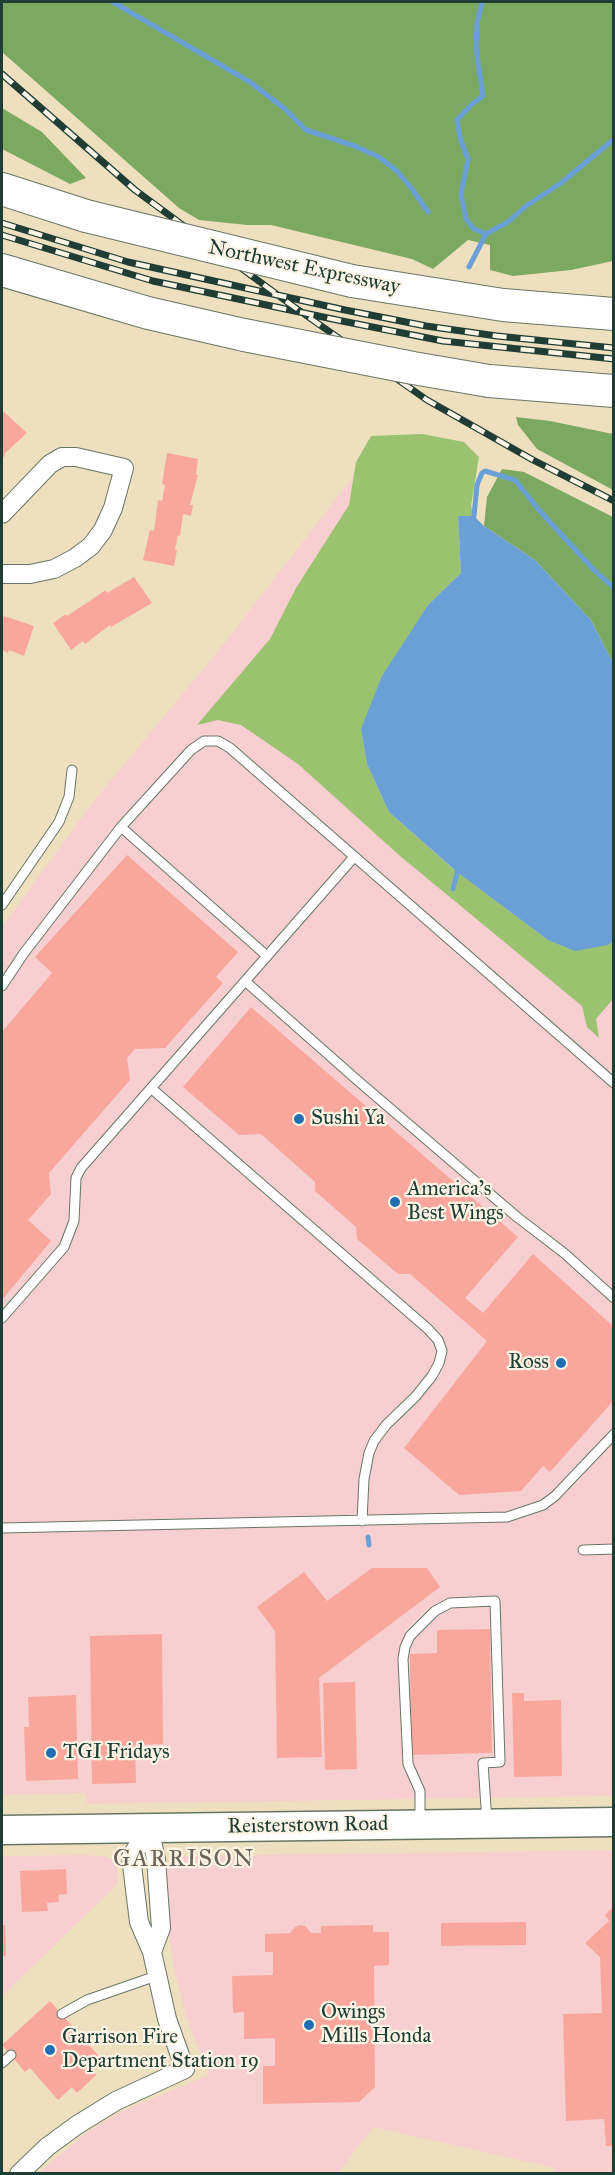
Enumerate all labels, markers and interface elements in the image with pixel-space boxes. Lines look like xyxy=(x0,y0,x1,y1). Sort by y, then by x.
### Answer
street label: Northwest Expressway xyxy=(206,235,402,301)
place label: Sushi Ya xyxy=(311,1106,385,1132)
marker: Sushi Ya xyxy=(292,1112,306,1126)
place label: America's Best Wings xyxy=(407,1177,504,1227)
marker: America's Best Wings xyxy=(388,1195,402,1209)
place label: Ross xyxy=(508,1350,549,1376)
marker: Ross xyxy=(554,1356,568,1370)
place label: TGI Fridays xyxy=(63,1740,170,1766)
marker: TGI Fridays xyxy=(44,1746,58,1760)
street label: Reisterstown Road xyxy=(227,1812,389,1840)
district label: GARRISON xyxy=(113,1846,255,1874)
place label: Owings Mills Honda xyxy=(321,2000,431,2050)
marker: Owings Mills Honda xyxy=(302,2018,316,2032)
place label: Garrison Fire Department Station 19 xyxy=(62,2025,259,2075)
marker: Garrison Fire Department Station 19 xyxy=(43,2043,57,2057)

